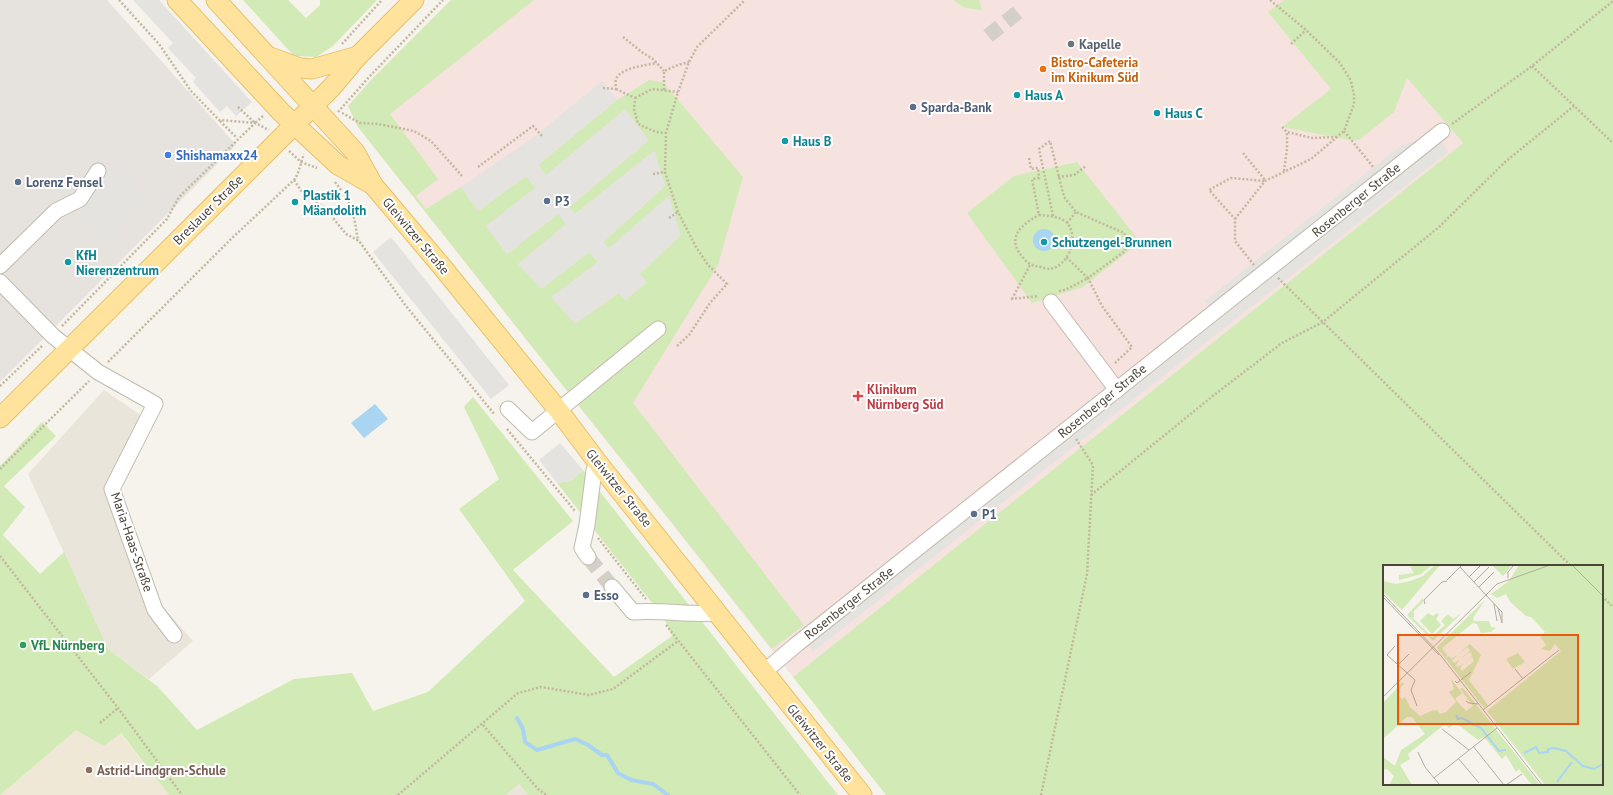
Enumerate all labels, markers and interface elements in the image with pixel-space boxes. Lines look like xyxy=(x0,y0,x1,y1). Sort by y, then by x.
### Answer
place label: Kapelle xyxy=(1079,36,1122,53)
marker: Kapelle xyxy=(1066,39,1076,49)
place label: Bistro-Cafeteria im Kinikum Süd xyxy=(1051,54,1138,86)
marker: Bistro-Cafeteria im Kinikum Süd xyxy=(1038,64,1048,74)
place label: Haus A xyxy=(1025,87,1063,104)
marker: Haus A xyxy=(1012,90,1022,100)
place label: Sparda-Bank xyxy=(921,99,992,116)
marker: Sparda-Bank xyxy=(908,102,918,112)
place label: Haus C xyxy=(1165,105,1203,122)
marker: Haus C xyxy=(1152,108,1162,118)
place label: Haus B xyxy=(793,133,832,150)
marker: Haus B xyxy=(780,136,790,146)
place label: Shishamaxx24 xyxy=(176,147,258,164)
marker: Shishamaxx24 xyxy=(163,150,173,160)
street label: Rosenberger Straße xyxy=(1308,159,1404,241)
street label: Breslauer Straße xyxy=(169,171,247,249)
place label: Lorenz Fensel xyxy=(26,174,103,191)
marker: Lorenz Fensel xyxy=(13,177,23,187)
place label: Plastik 1 Mäandolith xyxy=(303,187,366,219)
place label: P3 xyxy=(555,193,570,210)
street label: Gleiwitzer Straße xyxy=(379,194,453,278)
marker: P3 xyxy=(542,196,552,206)
marker: Plastik 1 Mäandolith xyxy=(290,197,300,207)
place label: Schutzengel-Brunnen xyxy=(1052,234,1172,251)
marker: Schutzengel-Brunnen xyxy=(1039,237,1049,247)
place label: KfH Nierenzentrum xyxy=(76,247,159,279)
marker: KfH Nierenzentrum xyxy=(63,257,73,267)
street label: Rosenberger Straße xyxy=(1054,360,1150,442)
place label: Klinikum Nürnberg Süd xyxy=(867,381,943,413)
marker: Klinikum Nürnberg Süd xyxy=(852,390,864,402)
street label: Gleiwitzer Straße xyxy=(582,445,656,531)
street label: Maria-Haas-Straße xyxy=(107,490,157,594)
place label: P1 xyxy=(982,506,997,523)
marker: P1 xyxy=(969,509,979,519)
street label: Rosenberger Straße xyxy=(801,563,897,643)
inset map xyxy=(1383,565,1603,785)
place label: Esso xyxy=(594,587,619,604)
marker: Esso xyxy=(581,590,591,600)
place label: VfL Nürnberg xyxy=(30,637,105,654)
marker: VfL Nürnberg xyxy=(18,640,28,650)
street label: Gleiwitzer Straße xyxy=(783,700,857,786)
place label: Astrid-Lindgren-Schule xyxy=(97,762,226,779)
marker: Astrid-Lindgren-Schule xyxy=(84,765,94,775)

